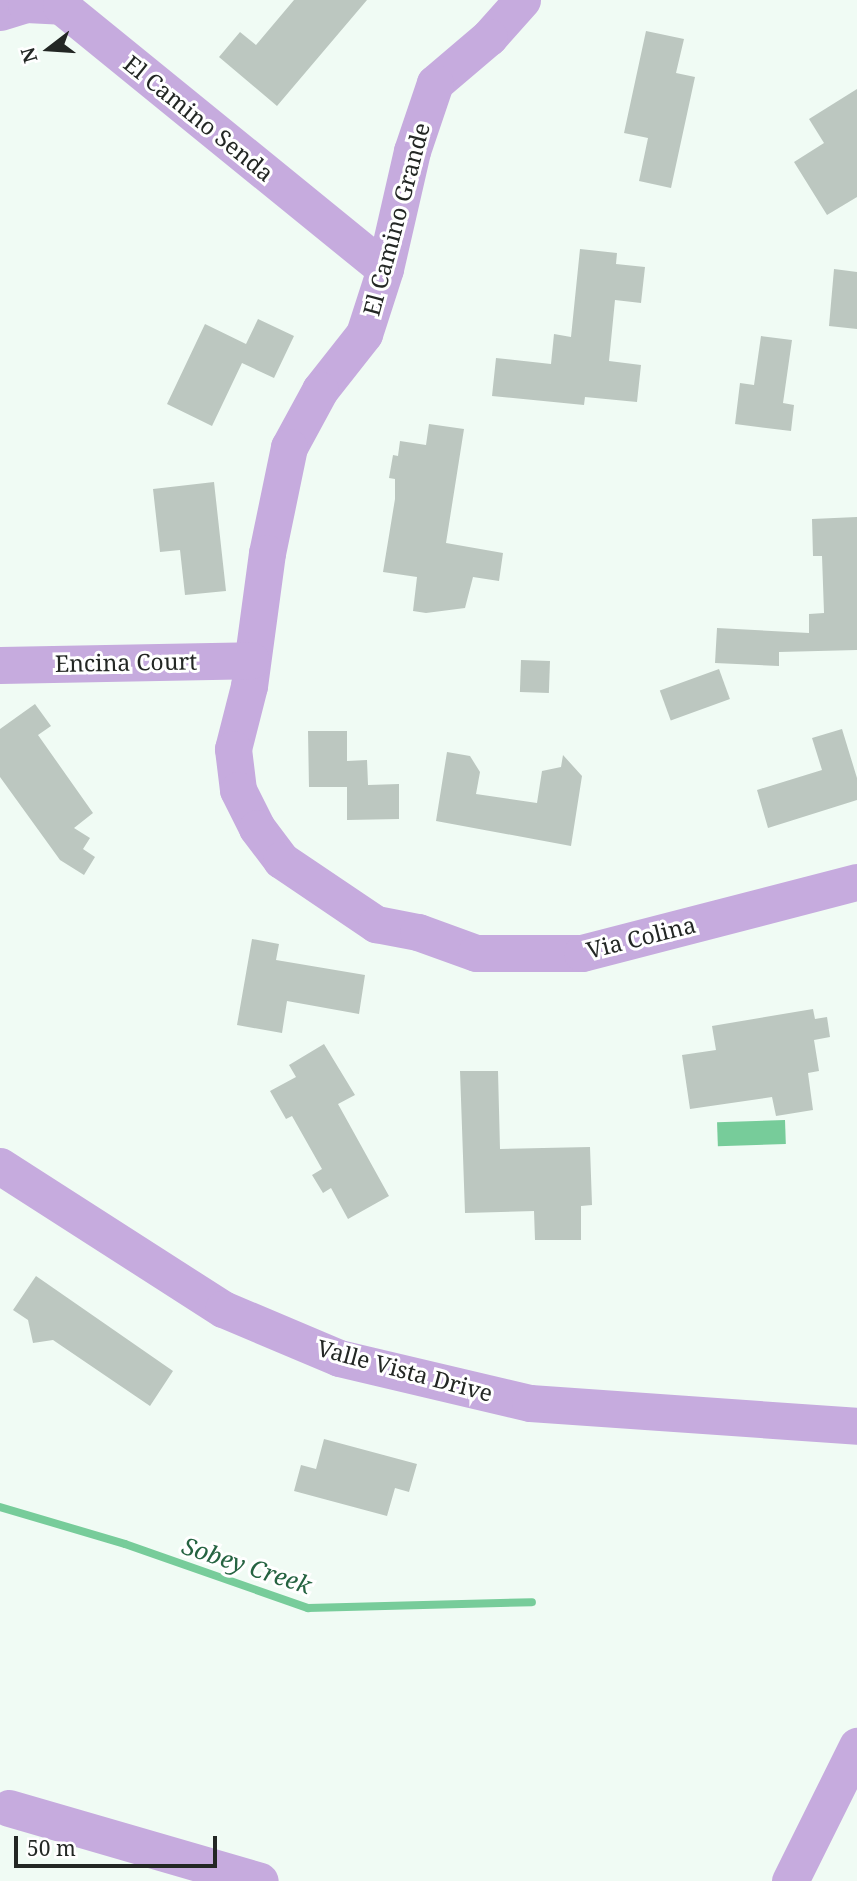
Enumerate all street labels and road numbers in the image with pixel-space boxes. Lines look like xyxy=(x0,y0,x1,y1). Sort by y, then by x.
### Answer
street label: El Camino Senda xyxy=(119,49,279,187)
street label: El Camino Grande xyxy=(357,119,435,319)
street label: Encina Court xyxy=(55,647,197,677)
street label: Via Colina xyxy=(584,910,698,964)
street label: Valle Vista Drive xyxy=(314,1333,496,1407)

